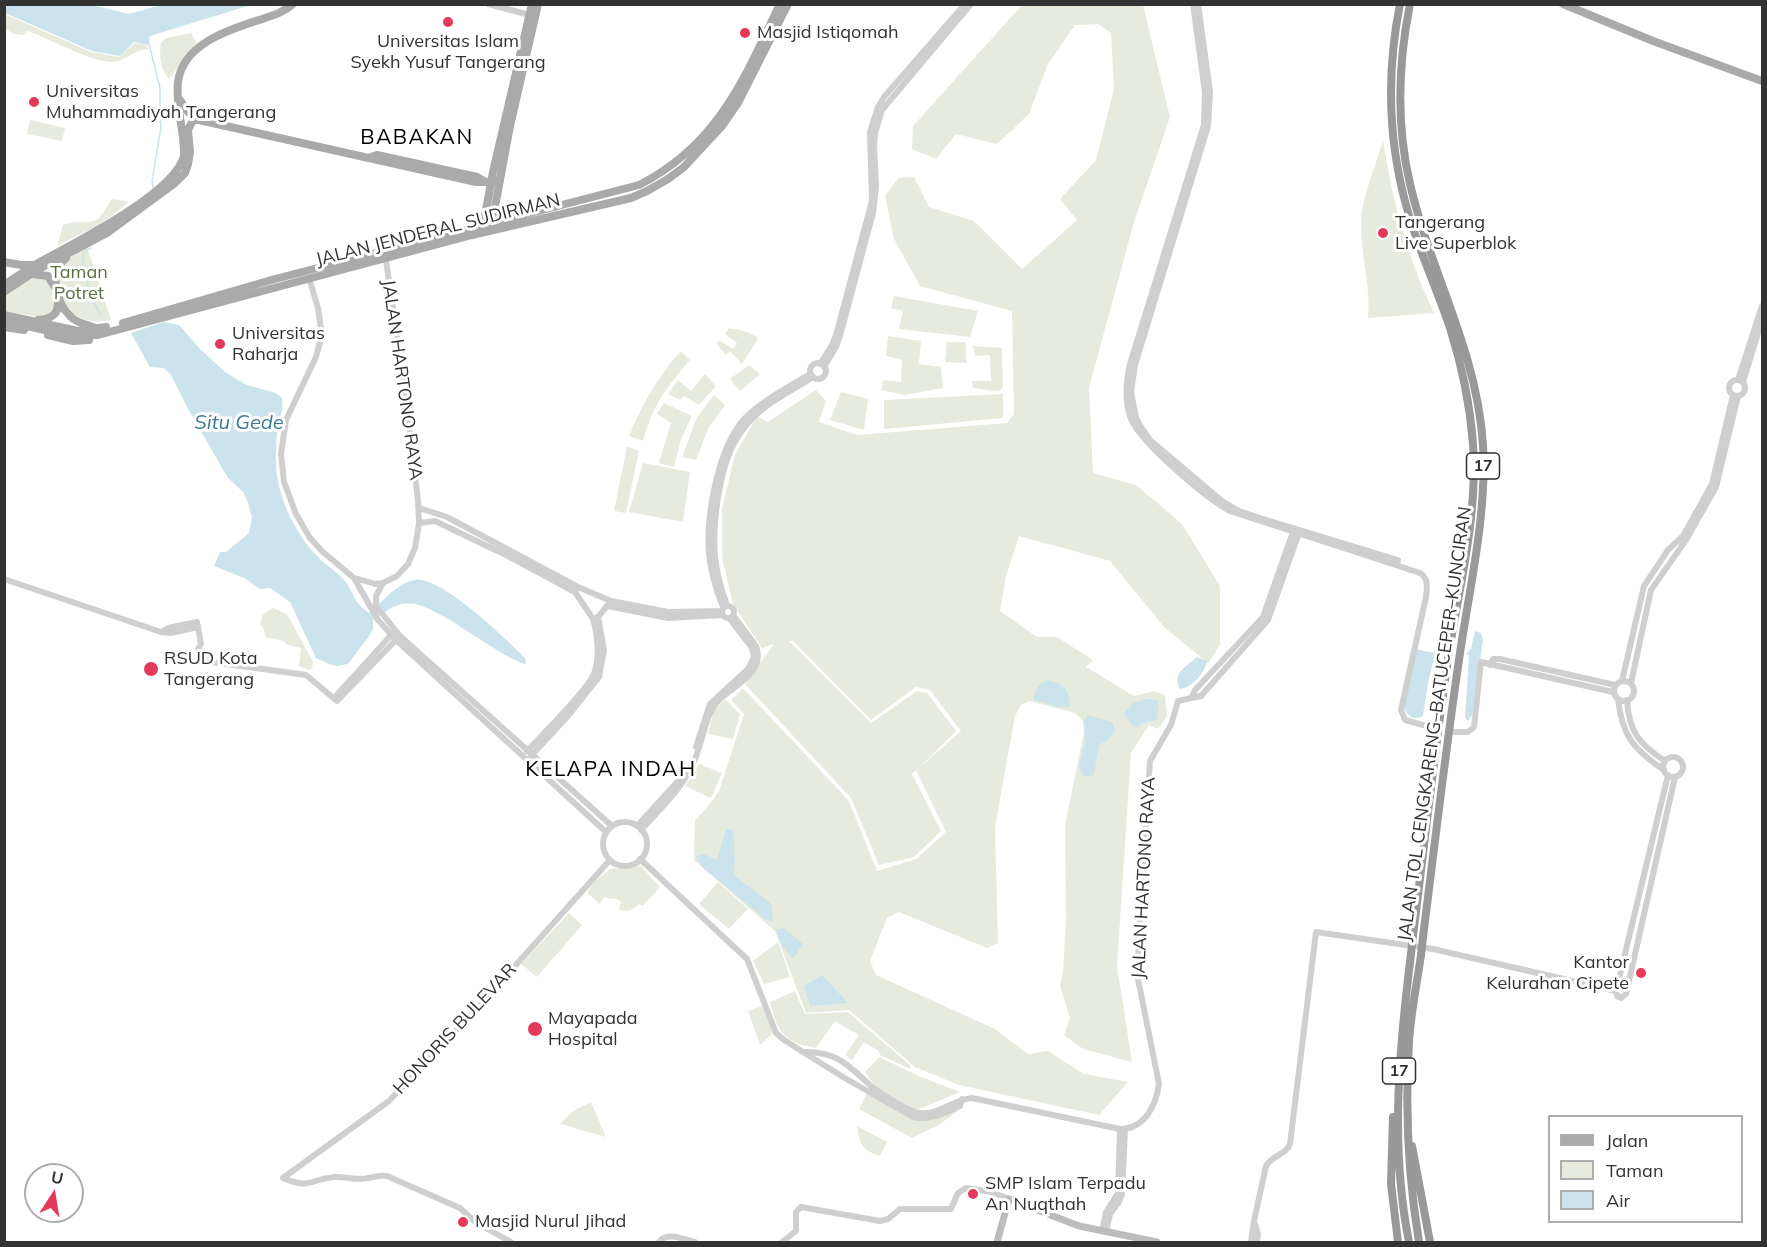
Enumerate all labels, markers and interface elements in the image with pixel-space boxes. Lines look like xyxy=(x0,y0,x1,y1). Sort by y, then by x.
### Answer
marker: Universitas Islam Syekh Yusuf Tangerang xyxy=(441,15,455,29)
place label: Masjid Istiqomah xyxy=(757,22,899,44)
marker: Masjid Istiqomah xyxy=(738,26,752,40)
place label: Universitas Islam Syekh Yusuf Tangerang xyxy=(350,31,546,74)
place label: Universitas Muhammadiyah Tangerang xyxy=(46,81,276,124)
marker: Universitas Muhammadiyah Tangerang xyxy=(27,95,41,109)
district label: BABAKAN xyxy=(360,125,474,151)
street label: JALAN JENDERAL SUDIRMAN xyxy=(314,189,562,271)
place label: Tangerang Live Superblok xyxy=(1395,212,1516,254)
marker: Tangerang Live Superblok xyxy=(1376,226,1390,240)
park label: Taman Potret xyxy=(50,262,108,304)
street label: JALAN HARTONO RAYA xyxy=(377,278,427,482)
place label: Universitas Raharja xyxy=(232,323,325,366)
marker: Universitas Raharja xyxy=(213,337,227,351)
water label: Situ Gede xyxy=(194,411,284,435)
road number: 17 xyxy=(1466,453,1500,479)
street label: JALAN TOL CENGKARENG–BATUCEPER–KUNCIRAN xyxy=(1394,505,1476,943)
place label: RSUD Kota Tangerang xyxy=(164,648,257,690)
marker: RSUD Kota Tangerang xyxy=(142,660,160,678)
district label: KELAPA INDAH xyxy=(525,757,697,783)
street label: JALAN HARTONO RAYA xyxy=(1128,776,1160,980)
place label: Kantor Kelurahan Cipete xyxy=(1486,952,1629,994)
street label: HONORIS BULEVAR xyxy=(389,959,521,1099)
marker: Kantor Kelurahan Cipete xyxy=(1634,966,1648,980)
place label: Mayapada Hospital xyxy=(548,1008,638,1050)
marker: Mayapada Hospital xyxy=(526,1020,544,1038)
road number: 17 xyxy=(1382,1058,1416,1084)
legend xyxy=(1548,1115,1743,1223)
text: Jalan xyxy=(1606,1129,1648,1152)
text: Taman xyxy=(1606,1159,1663,1182)
north arrow xyxy=(24,1163,84,1223)
text: U xyxy=(49,1166,65,1188)
place label: SMP Islam Terpadu An Nuqthah xyxy=(985,1173,1146,1216)
marker: SMP Islam Terpadu An Nuqthah xyxy=(966,1187,980,1201)
text: Air xyxy=(1606,1189,1630,1212)
place label: Masjid Nurul Jihad xyxy=(475,1211,626,1233)
marker: Masjid Nurul Jihad xyxy=(456,1215,470,1229)

